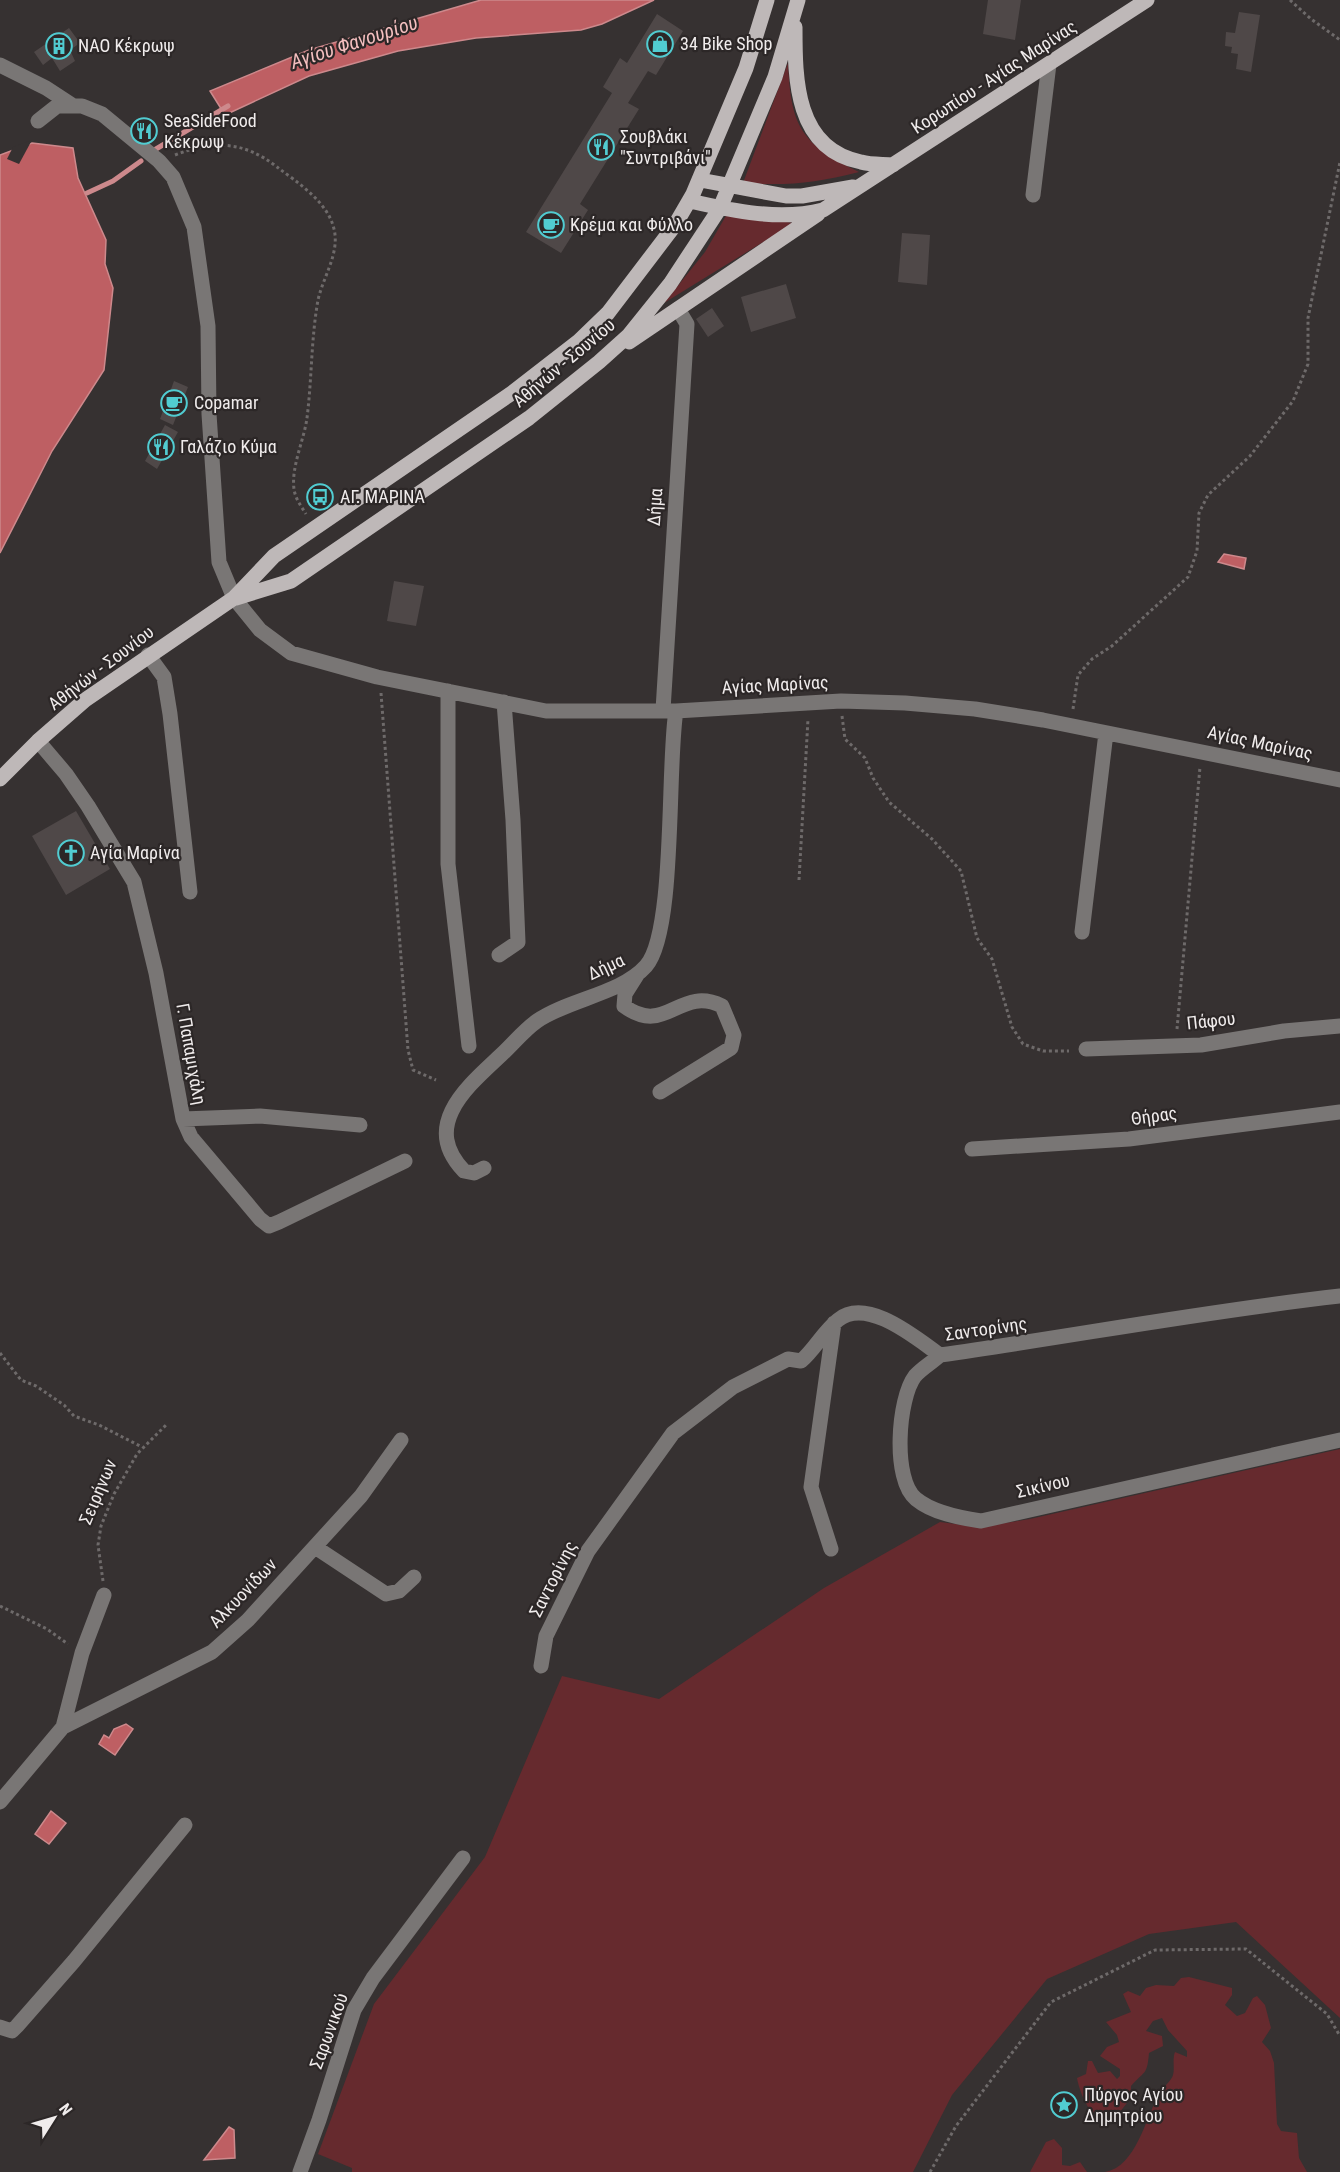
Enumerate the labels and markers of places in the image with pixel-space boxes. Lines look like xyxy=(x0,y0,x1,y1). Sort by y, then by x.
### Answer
shop icon: 34 Bike Shop xyxy=(645,29,675,59)
building icon: ΝΑΟ Κέκρωψ xyxy=(44,31,74,61)
place label: 34 Bike Shop xyxy=(680,33,772,54)
place label: ΝΑΟ Κέκρωψ xyxy=(78,35,175,56)
place label: SeaSideFood Κέκρωψ xyxy=(164,110,257,152)
restaurant icon: SeaSideFood Κέκρωψ xyxy=(129,116,159,146)
place label: Σουβλάκι "Συντριβάνι" xyxy=(620,126,711,168)
restaurant icon: Σουβλάκι "Συντριβάνι" xyxy=(586,132,616,162)
cafe icon: Κρέμα και Φύλλο xyxy=(536,210,566,240)
place label: Κρέμα και Φύλλο xyxy=(570,214,693,235)
cafe icon: Copamar xyxy=(159,388,189,418)
place label: Copamar xyxy=(194,392,259,413)
restaurant icon: Γαλάζιο Κύμα xyxy=(146,432,176,462)
place label: Γαλάζιο Κύμα xyxy=(180,436,277,457)
bus stop icon: ΑΓ. ΜΑΡΙΝΑ xyxy=(305,482,335,512)
place label: ΑΓ. ΜΑΡΙΝΑ xyxy=(340,486,426,507)
church icon: Αγία Μαρίνα xyxy=(56,838,86,868)
place label: Αγία Μαρίνα xyxy=(90,842,180,863)
place label: Πύργος Αγίου Δημητρίου xyxy=(1084,2084,1183,2126)
place icon: Πύργος Αγίου Δημητρίου xyxy=(1049,2090,1079,2120)

